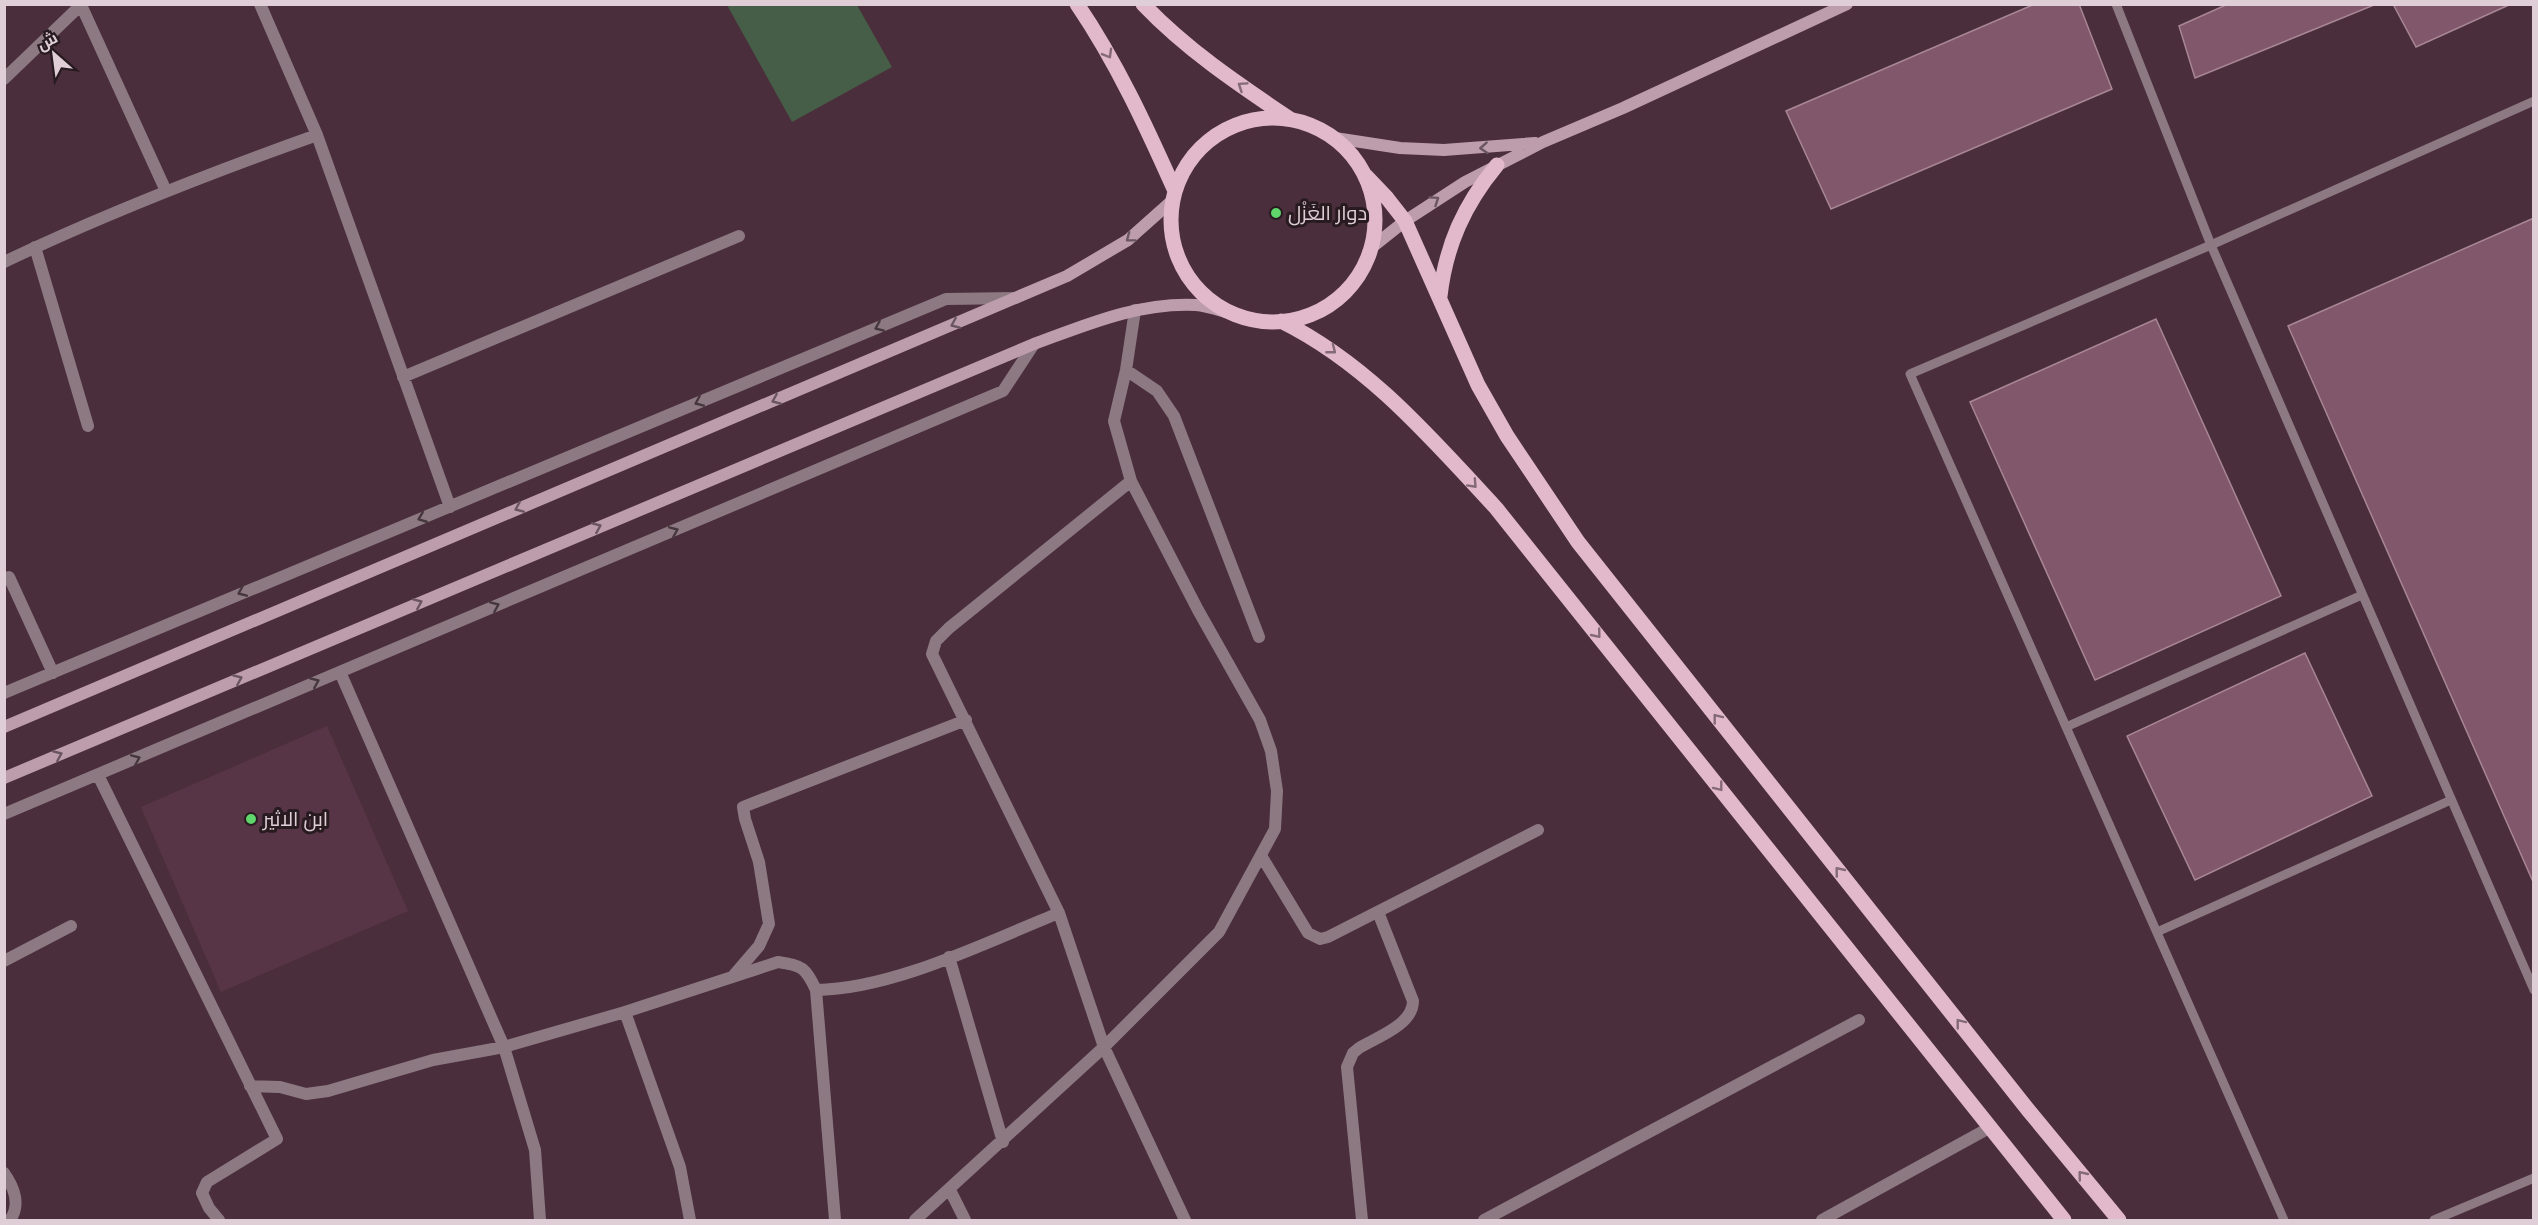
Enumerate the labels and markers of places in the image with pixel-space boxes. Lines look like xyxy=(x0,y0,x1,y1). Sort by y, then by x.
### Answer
place label: دوار الغَزْل xyxy=(1288,199,1367,229)
marker: دوار الغَزْل xyxy=(1269,206,1283,220)
place label: ابن الاثير xyxy=(262,805,328,835)
marker: ابن الاثير xyxy=(244,812,258,826)

